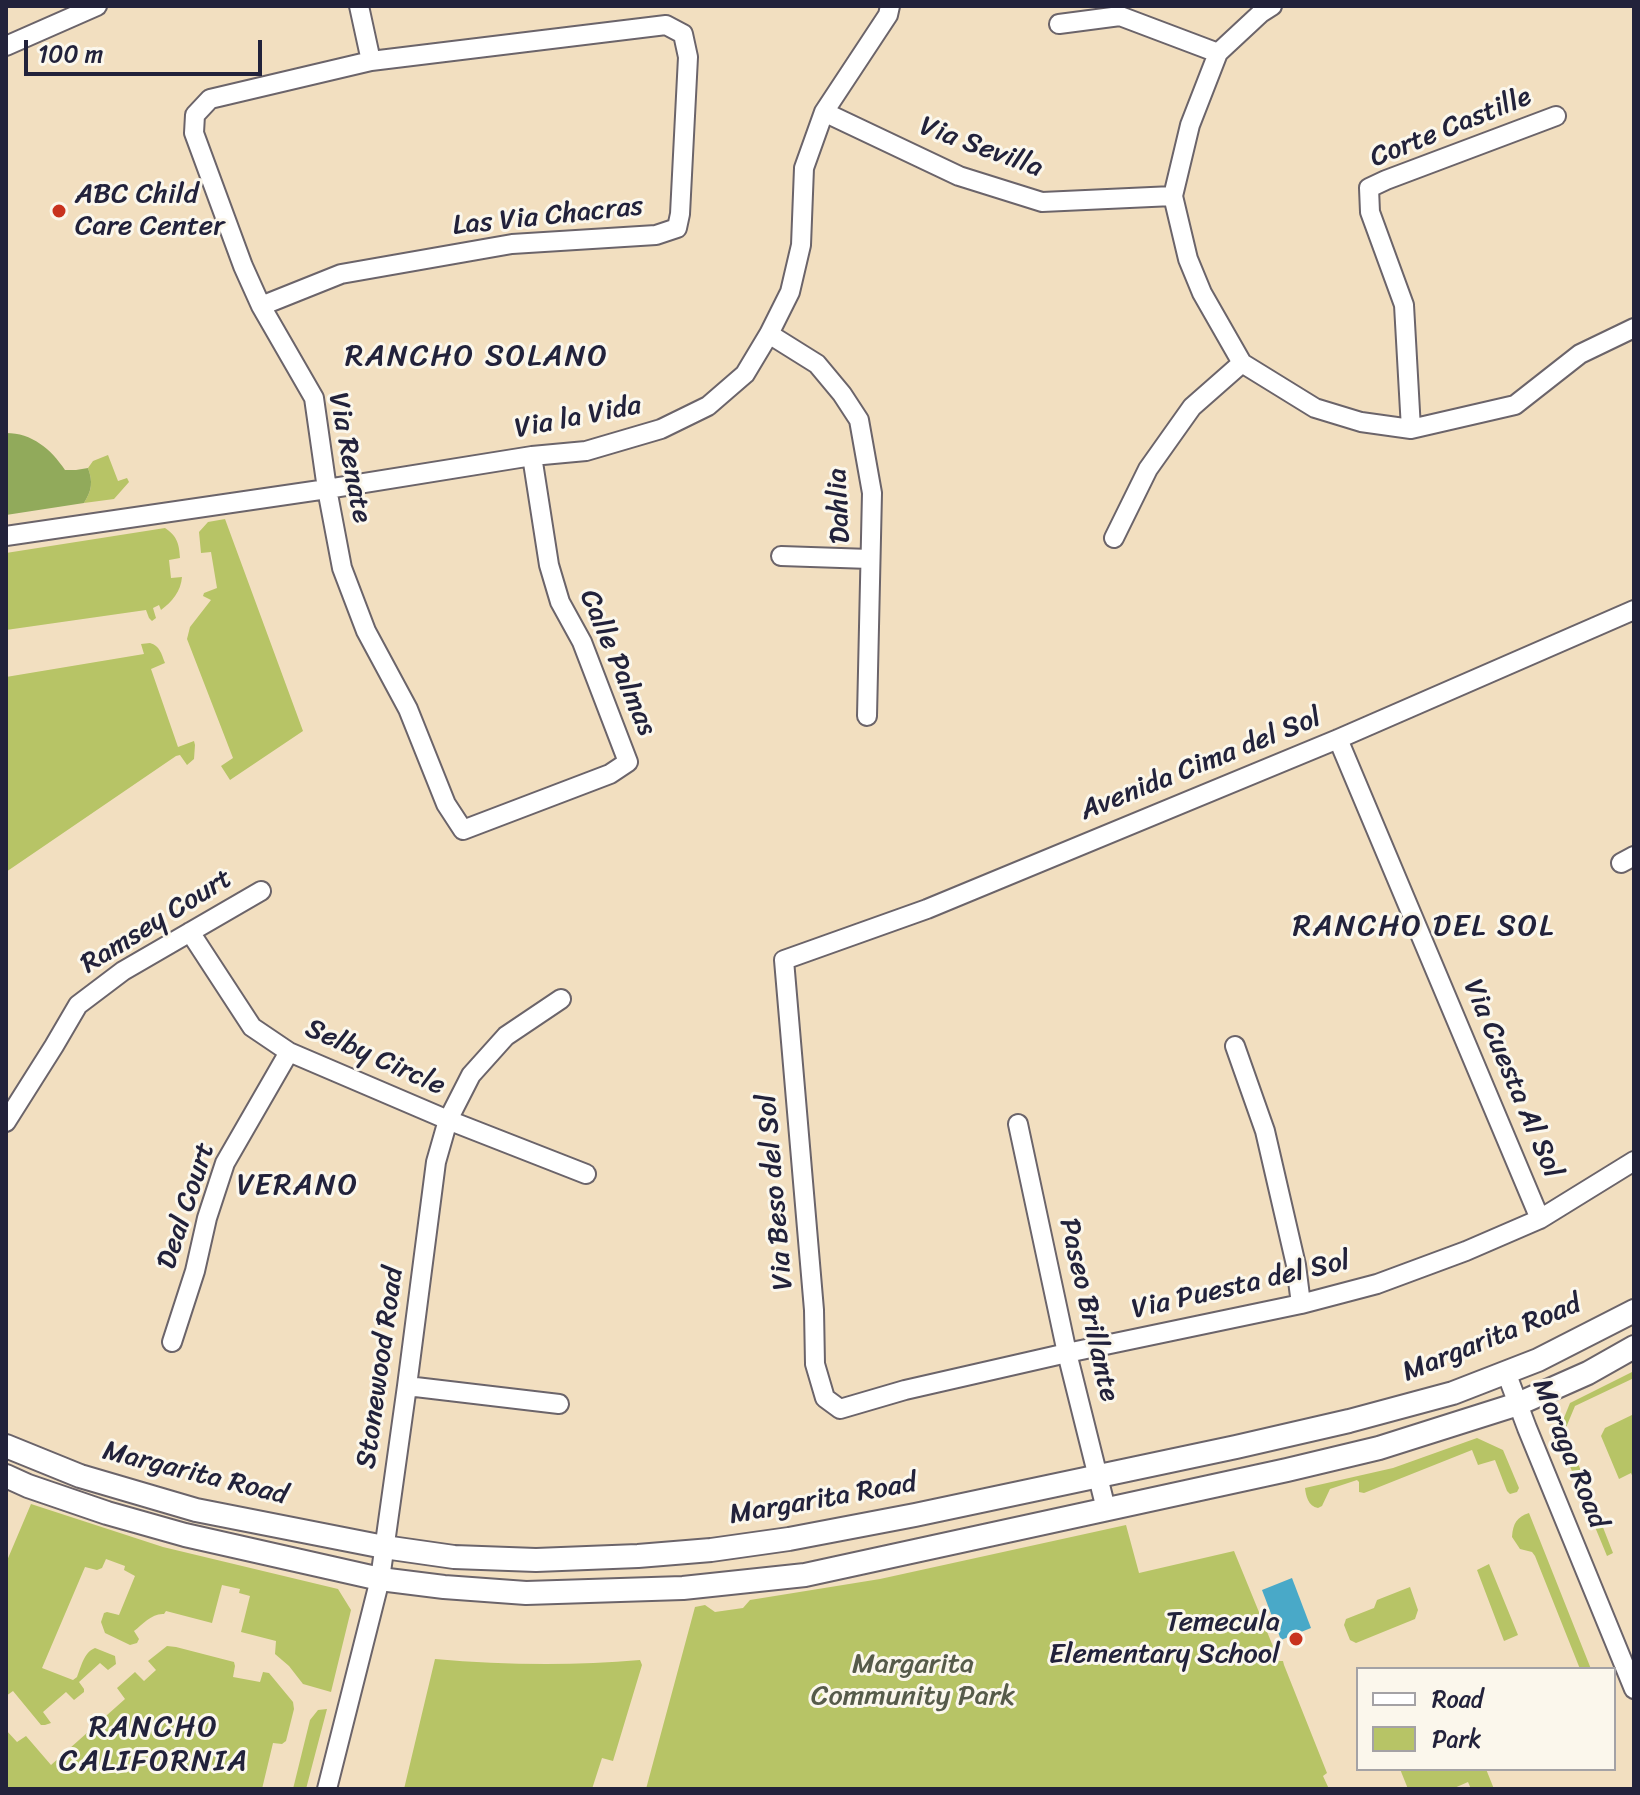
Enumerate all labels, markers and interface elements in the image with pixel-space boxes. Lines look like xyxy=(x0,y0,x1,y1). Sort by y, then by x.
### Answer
scale bar xyxy=(28,24,266,74)
text: 100 m xyxy=(38,33,103,75)
street label: Corte Castille xyxy=(1365,80,1537,176)
street label: Via Sevilla xyxy=(915,110,1047,186)
place label: ABC Child Care Center xyxy=(75,178,225,244)
street label: Las Via Chacras xyxy=(451,190,645,244)
marker: ABC Child Care Center xyxy=(50,202,68,220)
district label: RANCHO SOLANO xyxy=(345,339,609,375)
street label: Via la Vida xyxy=(512,389,644,447)
street label: Via Renate xyxy=(320,390,378,526)
street label: Dahlia xyxy=(821,468,859,544)
street label: Calle Palmas xyxy=(571,585,663,741)
street label: Avenida Cima del Sol xyxy=(1076,701,1326,829)
street label: Ramsey Court xyxy=(75,862,239,982)
district label: RANCHO DEL SOL xyxy=(1293,909,1555,945)
street label: Via Cuesta Al Sol xyxy=(1455,975,1569,1183)
street label: Selby Circle xyxy=(300,1012,450,1104)
street label: Via Beso del Sol xyxy=(751,1093,801,1291)
street label: Deal Court xyxy=(151,1139,223,1273)
district label: VERANO xyxy=(237,1168,359,1204)
street label: Paseo Brillante xyxy=(1051,1215,1125,1405)
street label: Via Puesta del Sol xyxy=(1129,1245,1353,1327)
street label: Stonewood Road xyxy=(350,1265,412,1471)
street label: Margarita Road xyxy=(1398,1288,1586,1390)
street label: Moraga Road xyxy=(1524,1374,1614,1534)
street label: Margarita Road xyxy=(99,1435,291,1513)
street label: Margarita Road xyxy=(727,1467,919,1533)
place label: Temecula Elementary School xyxy=(1049,1606,1280,1672)
marker: Temecula Elementary School xyxy=(1287,1630,1305,1648)
park label: Margarita Community Park xyxy=(811,1648,1015,1714)
legend xyxy=(1356,1667,1616,1771)
text: Road xyxy=(1432,1678,1483,1720)
district label: RANCHO CALIFORNIA xyxy=(60,1710,248,1780)
text: Park xyxy=(1432,1718,1481,1760)

